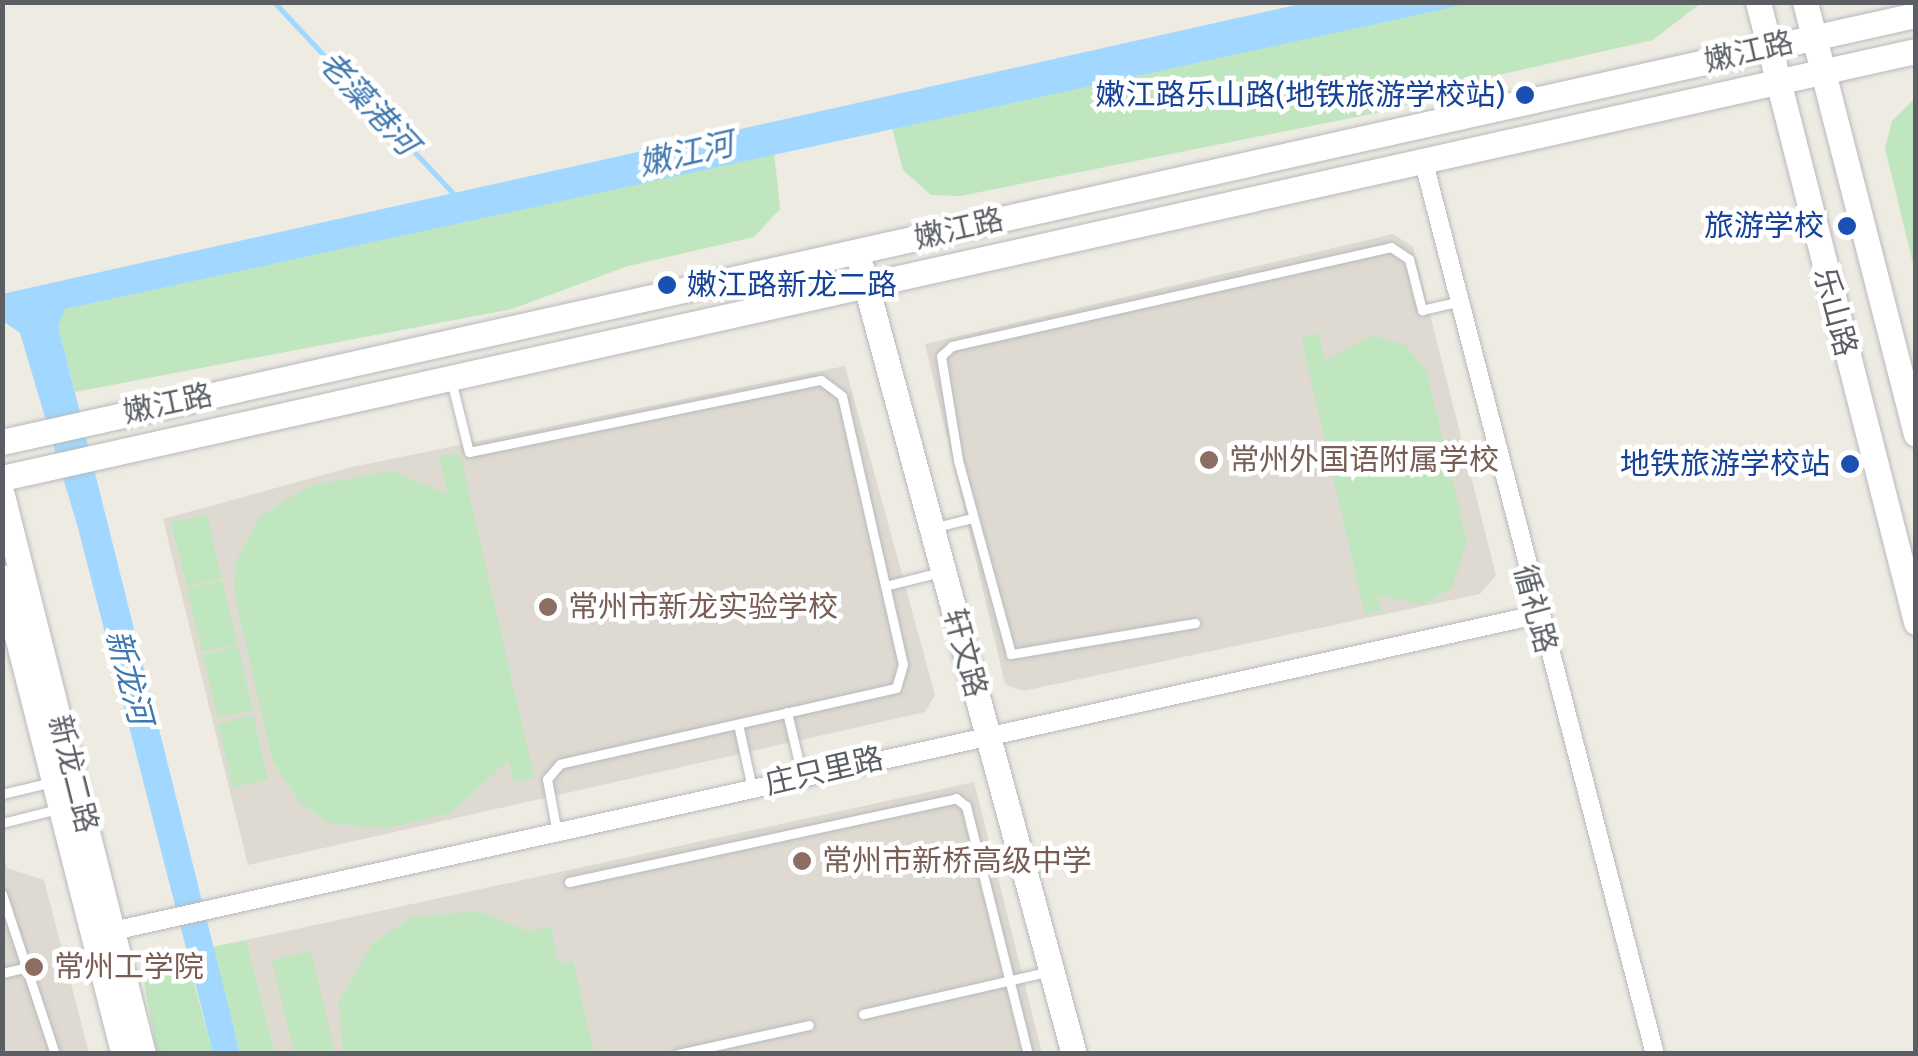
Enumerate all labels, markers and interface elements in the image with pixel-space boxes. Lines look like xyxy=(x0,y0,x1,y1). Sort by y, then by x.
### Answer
street label: 嫩江路 xyxy=(1701,24,1797,80)
water label: 老藻港河 xyxy=(310,43,426,163)
place label: 嫩江路乐山路(地铁旅游学校站) xyxy=(1096,77,1505,113)
marker: 嫩江路乐山路(地铁旅游学校站) xyxy=(1514,84,1536,106)
water label: 嫩江河 xyxy=(635,124,737,184)
street label: 嫩江路 xyxy=(911,201,1007,257)
place label: 旅游学校 xyxy=(1704,208,1824,244)
marker: 旅游学校 xyxy=(1834,213,1860,239)
street label: 乐山路 xyxy=(1806,264,1864,360)
place label: 嫩江路新龙二路 xyxy=(687,267,897,303)
marker: 嫩江路新龙二路 xyxy=(656,274,678,296)
street label: 嫩江路 xyxy=(120,377,216,431)
place label: 常州外国语附属学校 xyxy=(1229,442,1499,478)
place label: 地铁旅游学校站 xyxy=(1620,446,1830,482)
marker: 常州外国语附属学校 xyxy=(1198,449,1220,471)
marker: 地铁旅游学校站 xyxy=(1839,453,1861,475)
street label: 循礼路 xyxy=(1506,561,1564,657)
place label: 常州市新龙实验学校 xyxy=(568,589,838,625)
marker: 常州市新龙实验学校 xyxy=(537,596,559,618)
street label: 轩文路 xyxy=(936,605,994,701)
water label: 新龙河 xyxy=(98,626,160,728)
street label: 新龙二路 xyxy=(41,711,105,837)
street label: 庄只里路 xyxy=(761,740,887,802)
place label: 常州市新桥高级中学 xyxy=(822,843,1092,879)
marker: 常州市新桥高级中学 xyxy=(791,850,813,872)
place label: 常州工学院 xyxy=(54,949,204,985)
marker: 常州工学院 xyxy=(23,956,45,978)

